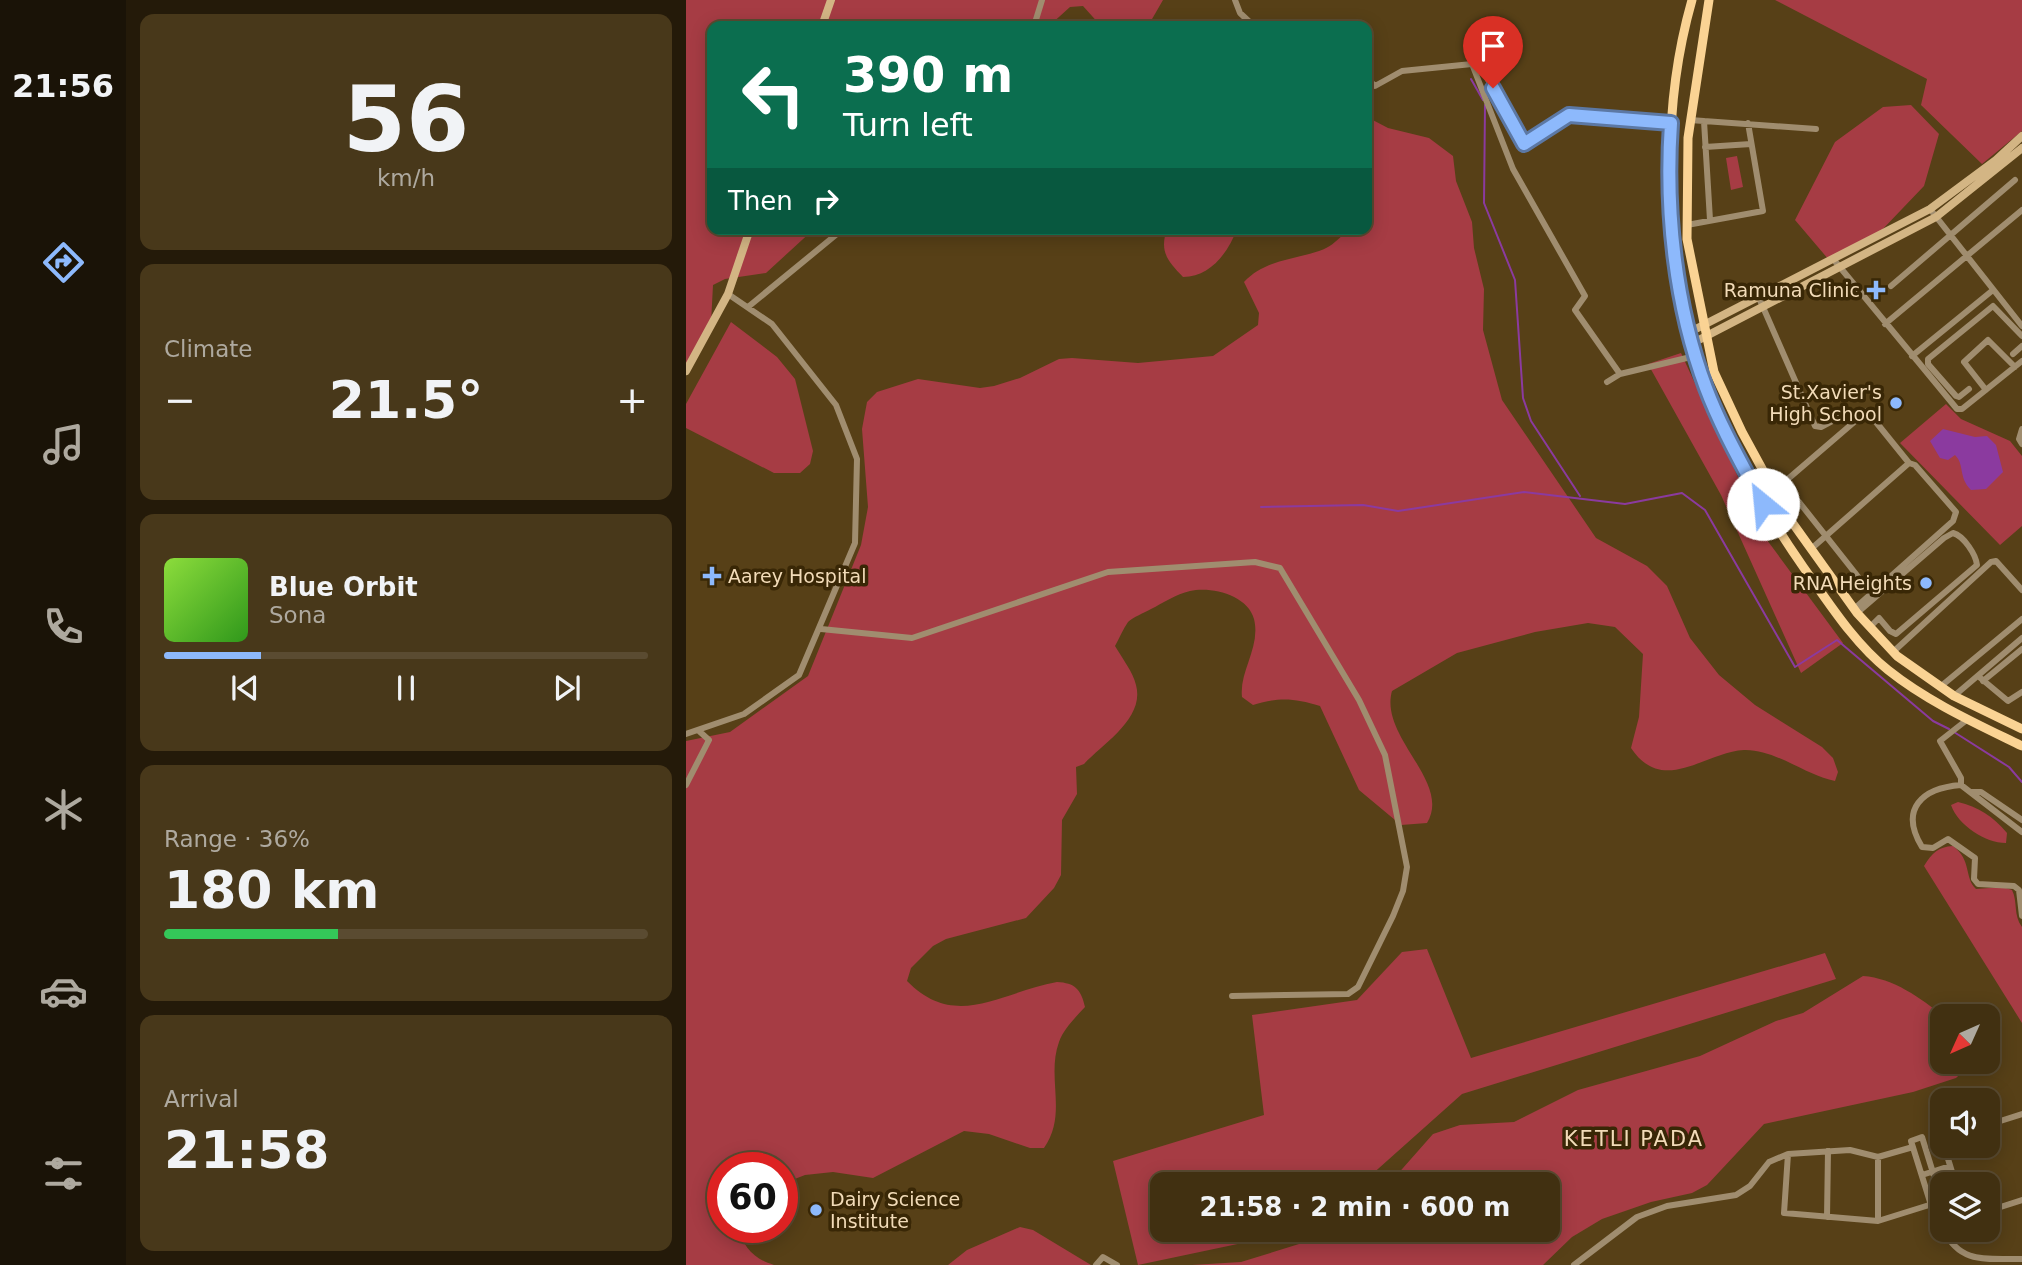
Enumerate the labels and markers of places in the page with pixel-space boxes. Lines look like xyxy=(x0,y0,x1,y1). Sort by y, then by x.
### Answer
pin xyxy=(1463,16,1523,88)
place label: Ramuna Clinic xyxy=(1724,279,1860,301)
marker: Ramuna Clinic xyxy=(1866,280,1886,300)
place label: St.Xavier's High School xyxy=(1769,381,1882,425)
marker: St.Xavier's High School xyxy=(1888,395,1904,411)
place label: Aarey Hospital xyxy=(728,565,867,587)
marker: Aarey Hospital xyxy=(702,566,722,586)
place label: RNA Heights xyxy=(1793,572,1912,594)
marker: RNA Heights xyxy=(1918,575,1934,591)
place label: Dairy Science Institute xyxy=(830,1188,960,1232)
marker: Dairy Science Institute xyxy=(808,1202,824,1218)

